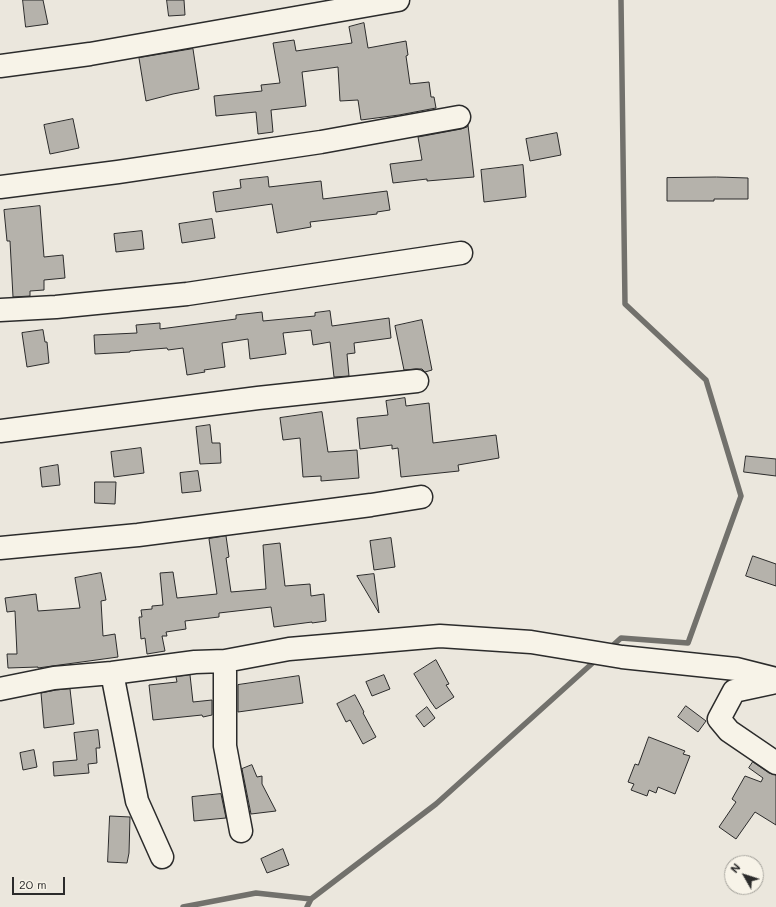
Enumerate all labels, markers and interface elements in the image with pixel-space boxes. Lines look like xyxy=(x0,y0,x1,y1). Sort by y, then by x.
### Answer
north arrow xyxy=(724,855,764,895)
text: N xyxy=(727,860,744,876)
scale bar xyxy=(14,869,67,895)
text: 20 m xyxy=(19,876,47,892)

